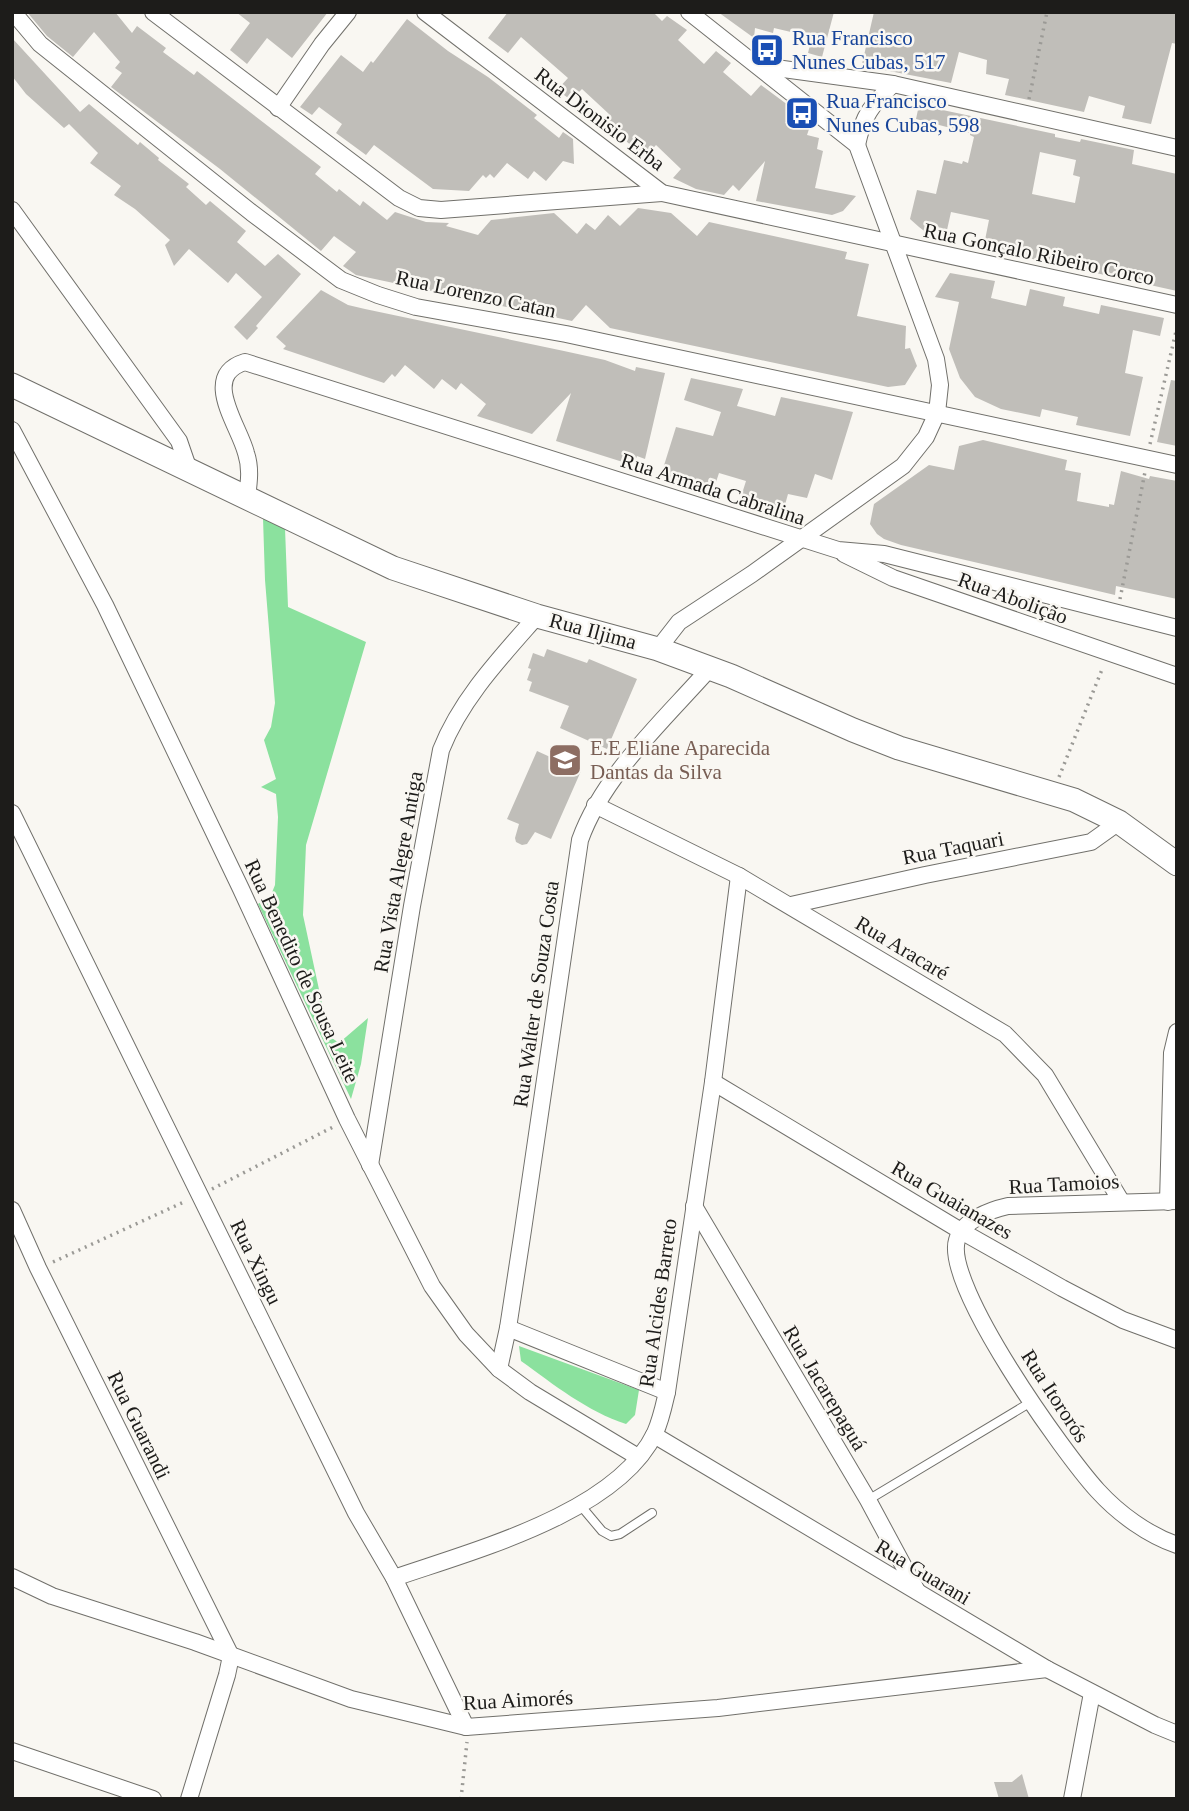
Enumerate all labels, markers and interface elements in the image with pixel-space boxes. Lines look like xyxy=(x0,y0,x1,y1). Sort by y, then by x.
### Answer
place label: Rua Francisco Nunes Cubas, 517 xyxy=(792,26,945,74)
bus stop icon: Rua Francisco Nunes Cubas, 517 xyxy=(748,31,786,69)
street label: Rua Dionisio Erba xyxy=(530,62,670,176)
place label: Rua Francisco Nunes Cubas, 598 xyxy=(826,89,979,137)
bus stop icon: Rua Francisco Nunes Cubas, 598 xyxy=(783,94,821,132)
street label: Rua Gonçalo Ribeiro Corco xyxy=(922,218,1156,290)
street label: Rua Lorenzo Catan xyxy=(394,265,559,323)
street label: Rua Armada Cabralina xyxy=(618,448,809,530)
street label: Rua Abolição xyxy=(955,567,1071,629)
street label: Rua Iljima xyxy=(547,608,640,654)
place label: E.E Eliane Aparecida Dantas da Silva xyxy=(590,736,771,784)
school or university icon: E.E Eliane Aparecida Dantas da Silva xyxy=(546,741,584,779)
street label: Rua Vista Alegre Antiga xyxy=(368,769,428,975)
street label: Rua Taquari xyxy=(900,826,1006,870)
street label: Rua Benedito de Sousa Leite xyxy=(240,855,364,1087)
street label: Rua Walter de Souza Costa xyxy=(508,878,564,1109)
street label: Rua Aracaré xyxy=(851,911,953,985)
street label: Rua Guaianazes xyxy=(887,1156,1017,1244)
street label: Rua Tamoios xyxy=(1008,1169,1120,1199)
street label: Rua Xingu xyxy=(225,1216,287,1309)
street label: Rua Alcides Barreto xyxy=(634,1217,682,1389)
street label: Rua Jacarepaguá xyxy=(778,1321,872,1455)
street label: Rua Itororós xyxy=(1016,1345,1094,1447)
street label: Rua Guarandi xyxy=(103,1367,176,1483)
street label: Rua Guarani xyxy=(871,1534,975,1610)
street label: Rua Aimorés xyxy=(462,1685,574,1715)

